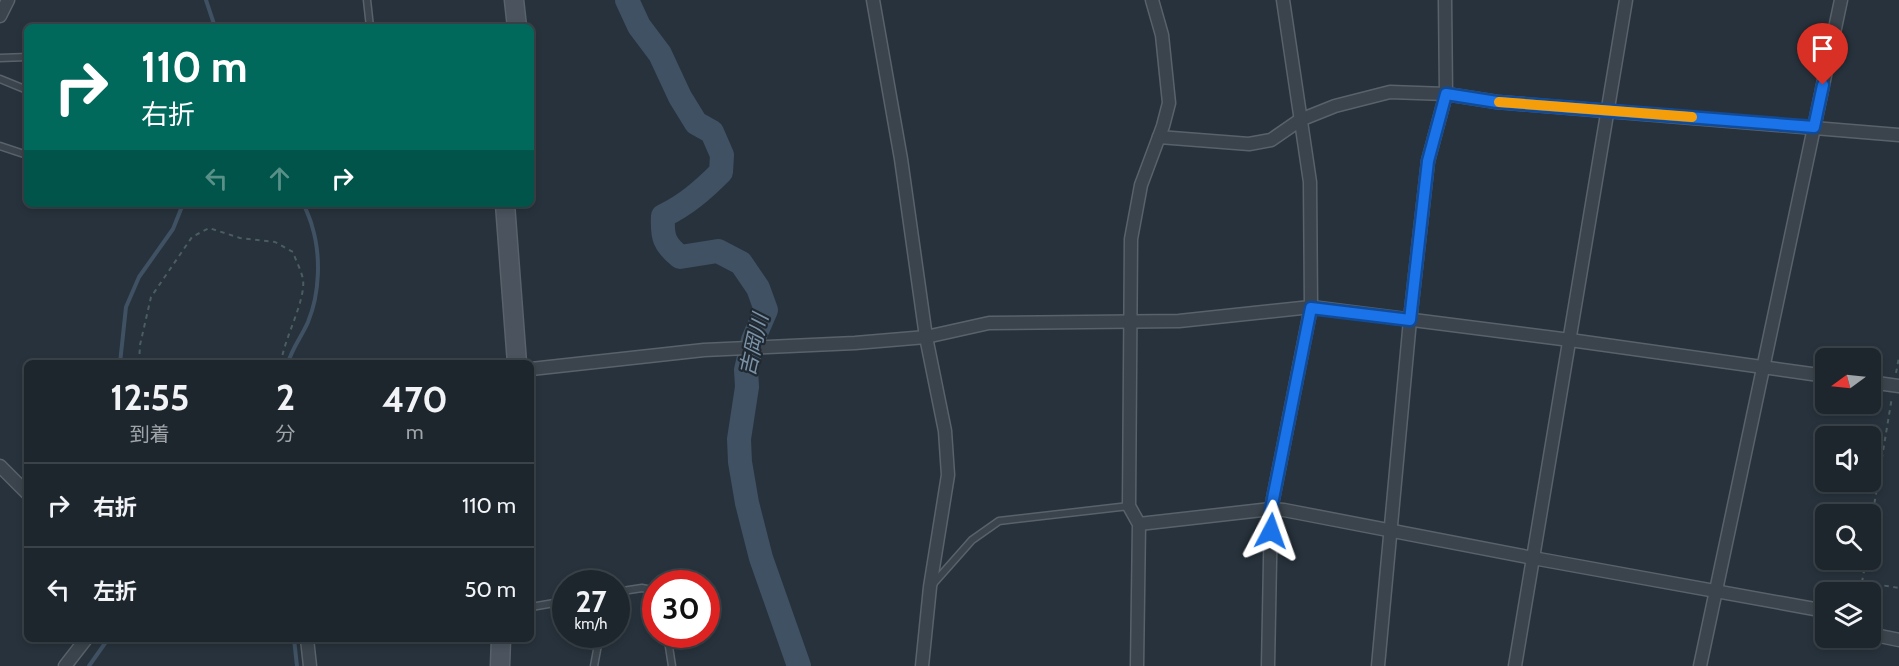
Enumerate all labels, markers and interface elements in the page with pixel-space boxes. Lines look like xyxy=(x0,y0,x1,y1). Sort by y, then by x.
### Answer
pin xyxy=(1797,23,1848,85)
icon: arrive xyxy=(1806,32,1839,65)
text: 110 m xyxy=(141,41,248,93)
icon: right xyxy=(42,48,120,126)
text: 右折 xyxy=(141,98,195,131)
icon: left xyxy=(200,162,233,195)
icon: ahead xyxy=(263,162,296,195)
icon: right xyxy=(326,162,359,195)
water label: 吉岡川 xyxy=(734,309,773,378)
north arrow xyxy=(1815,348,1881,414)
map controls xyxy=(1815,348,1881,648)
text: 12:55 xyxy=(110,375,189,419)
text: 2 xyxy=(276,375,295,419)
text: 470 xyxy=(382,377,448,421)
text: m xyxy=(406,420,424,444)
text: 到着 xyxy=(130,422,170,446)
text: 分 xyxy=(276,422,296,446)
button: sound xyxy=(1815,426,1881,492)
icon: right xyxy=(42,489,75,522)
text: 110 m xyxy=(462,492,516,519)
text: 右折 xyxy=(93,494,137,521)
position arrow xyxy=(1239,499,1303,563)
button: search xyxy=(1815,504,1881,570)
speed limit sign: 30 xyxy=(642,570,720,648)
icon: left xyxy=(42,573,75,606)
text: 50 m xyxy=(464,576,516,603)
text: 左折 xyxy=(93,578,137,605)
button: layers xyxy=(1815,582,1881,648)
text: 27 xyxy=(575,583,607,620)
text: km/h xyxy=(575,615,607,633)

